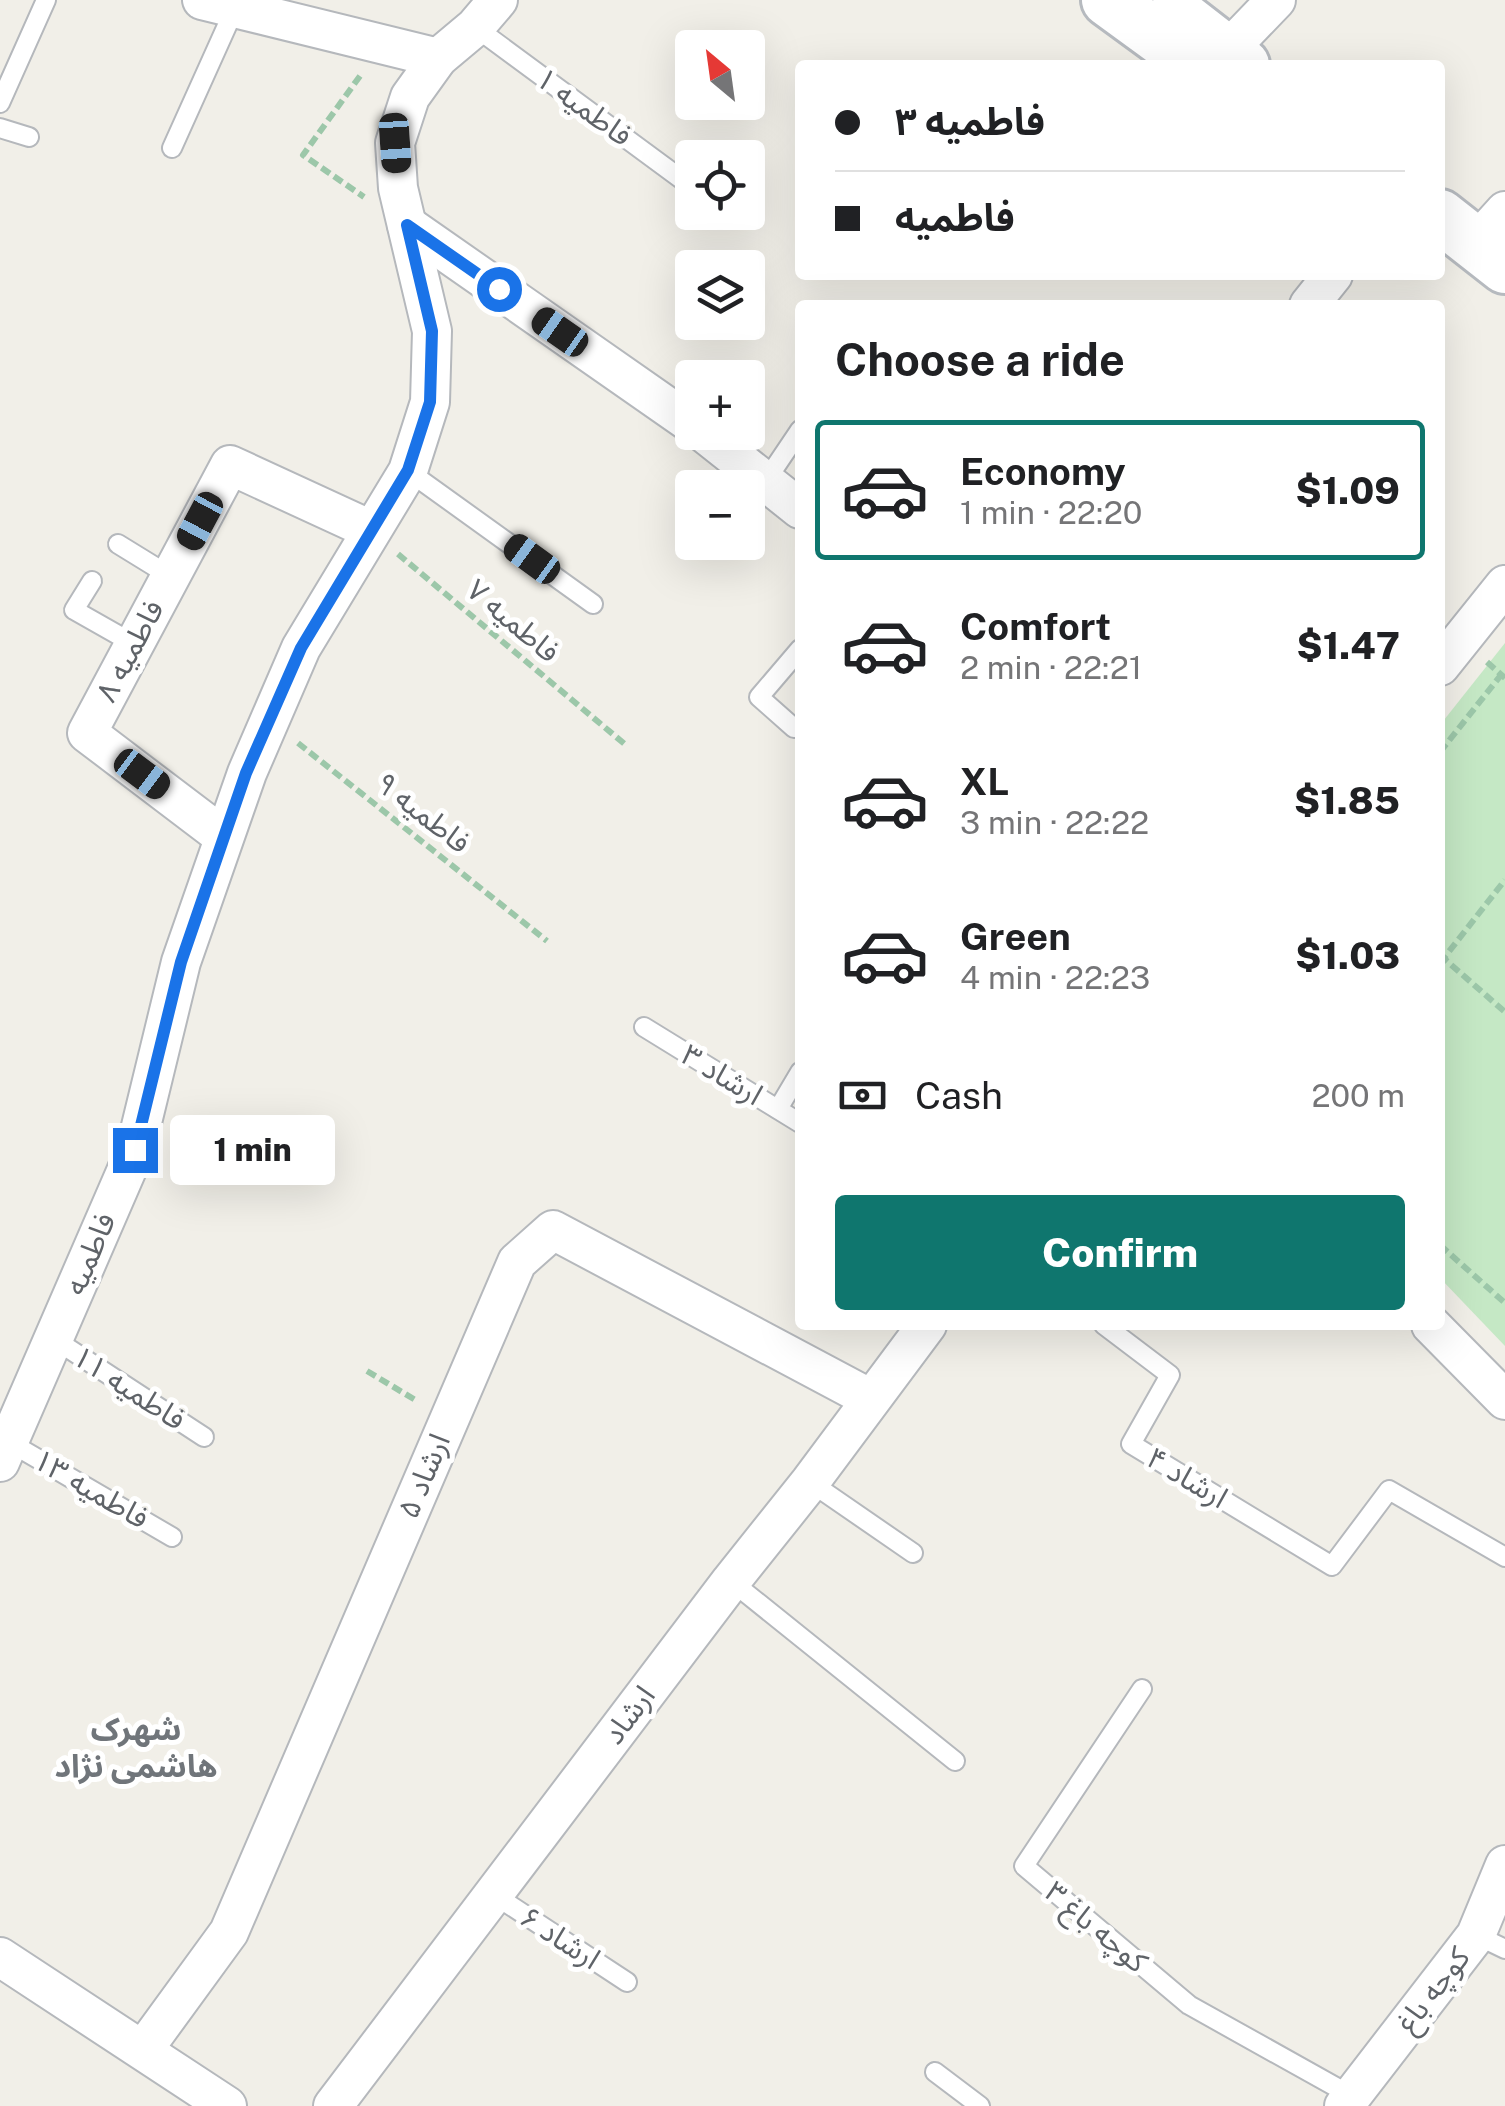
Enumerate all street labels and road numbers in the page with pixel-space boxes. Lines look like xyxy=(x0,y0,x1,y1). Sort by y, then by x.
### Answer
street label: فاطمیه ۱ xyxy=(529,59,640,153)
street label: فاطمیه ۷ xyxy=(460,571,567,669)
street label: فاطمیه ۸ xyxy=(87,594,171,708)
street label: فاطمیه ۹ xyxy=(369,764,478,860)
street label: ارشاد ۳ xyxy=(675,1036,770,1112)
street label: فاطمیه xyxy=(56,1207,122,1300)
street label: فاطمیه ۱۱ xyxy=(66,1337,193,1437)
street label: ارشاد ۵ xyxy=(389,1428,457,1523)
street label: ارشاد ۴ xyxy=(1140,1439,1235,1515)
street label: فاطمیه ۱۳ xyxy=(27,1441,156,1536)
street label: ارشاد xyxy=(595,1678,662,1751)
street label: کوچه باغ ۳ xyxy=(1035,1873,1156,1984)
street label: ارشاد ۶ xyxy=(514,1898,607,1976)
street label: کوچه باغ xyxy=(1388,1939,1481,2042)

